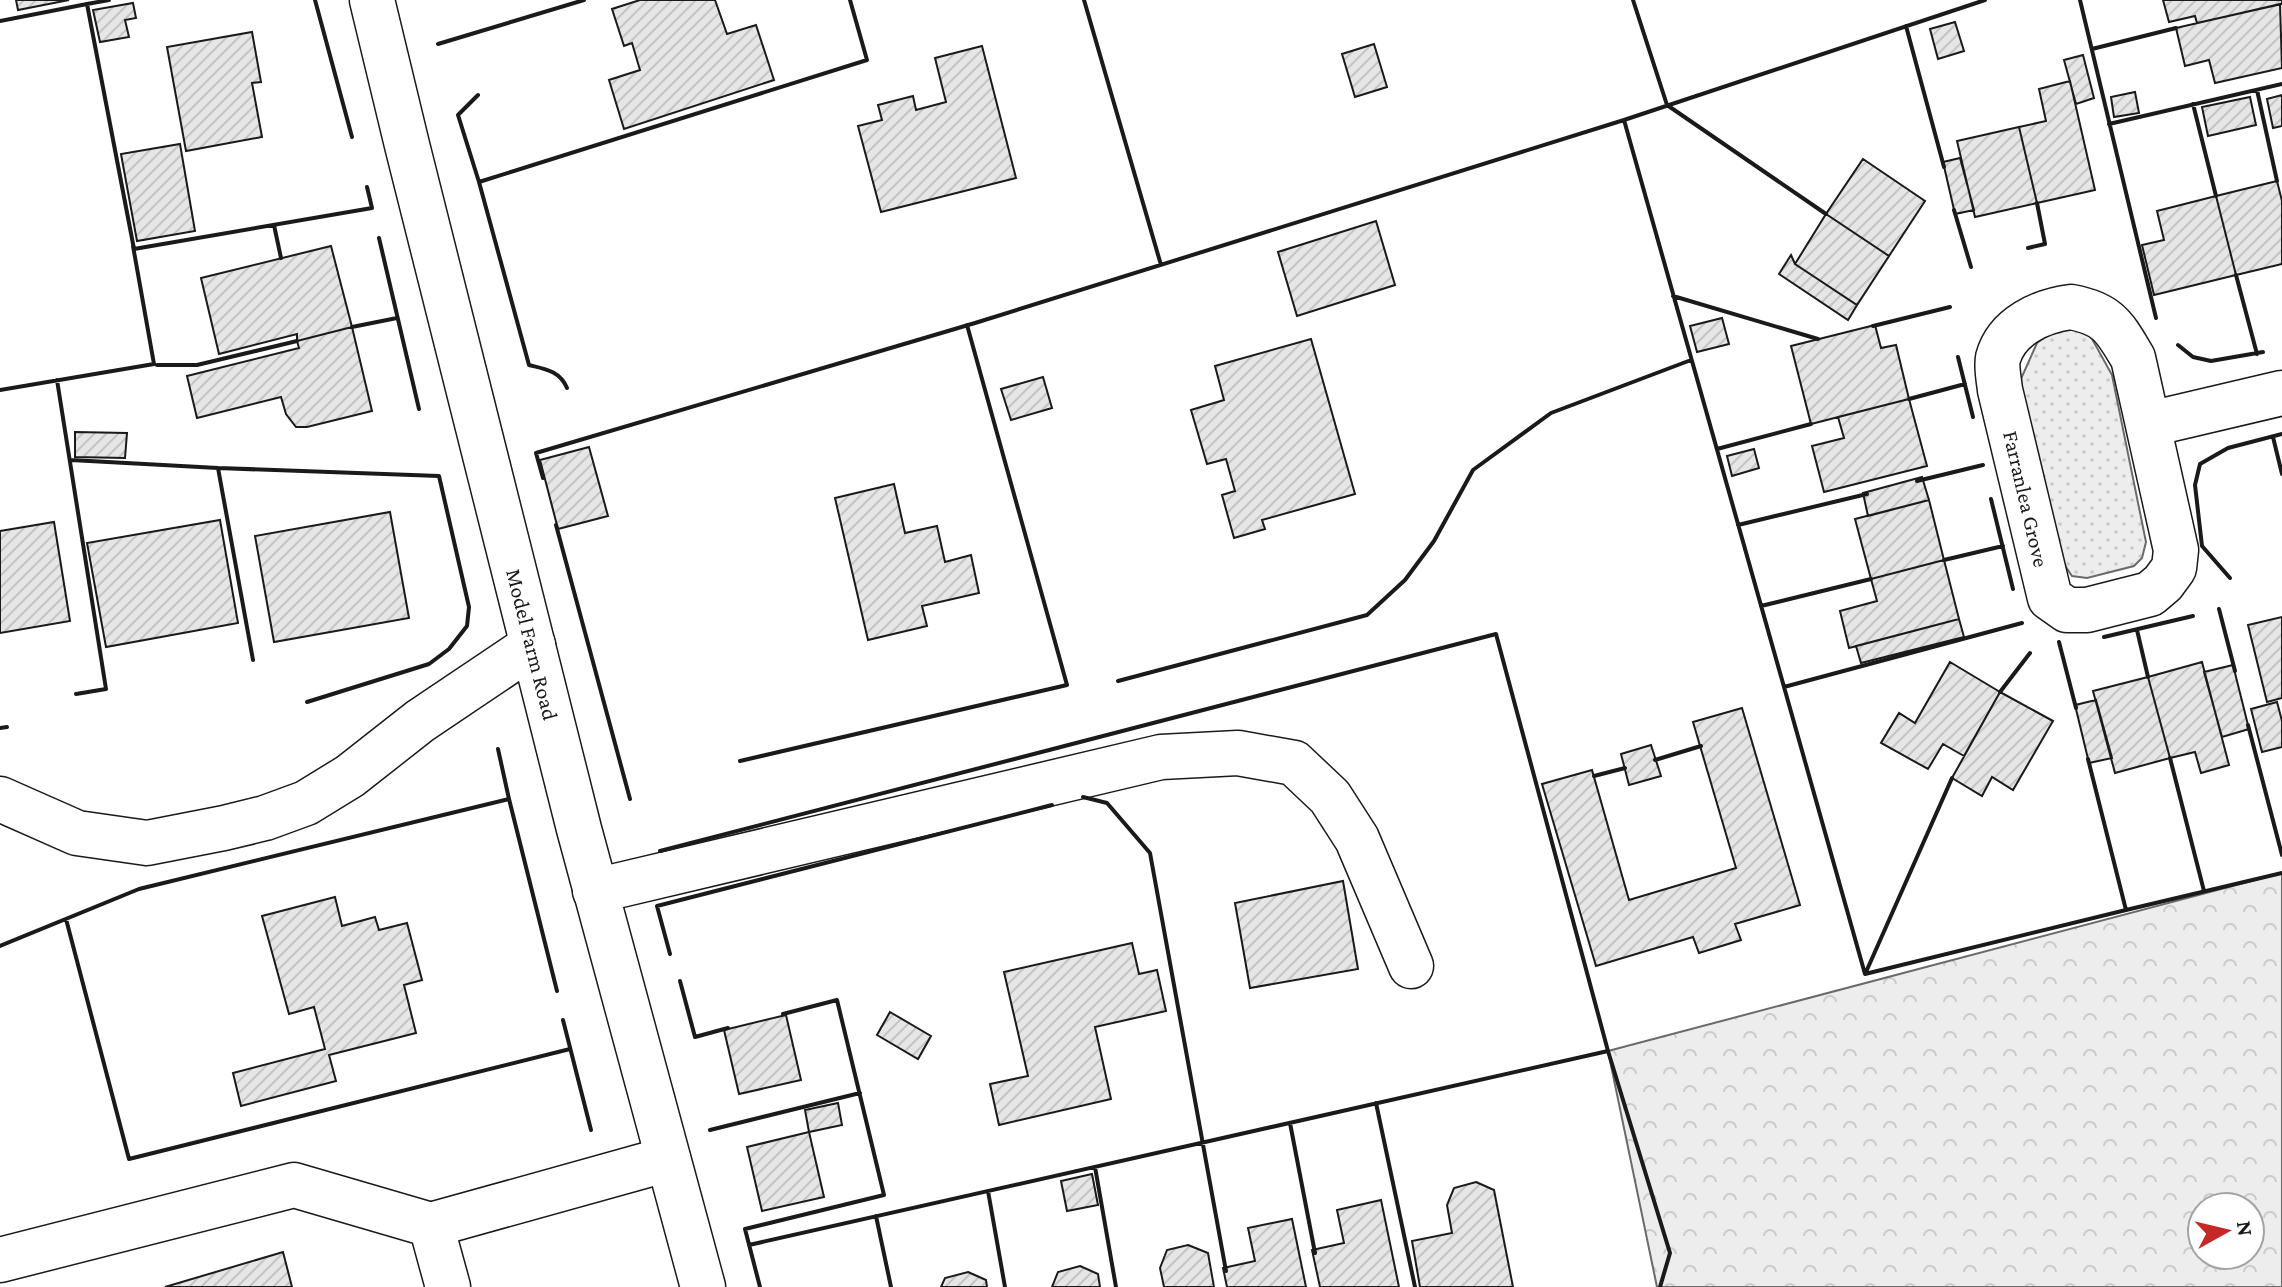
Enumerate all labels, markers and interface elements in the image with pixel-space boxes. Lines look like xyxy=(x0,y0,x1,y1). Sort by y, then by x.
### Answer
street label: Farranlea Grove xyxy=(1998,428,2054,570)
street label: Model Farm Road xyxy=(502,566,564,723)
north arrow xyxy=(2186,1191,2266,1271)
text: N xyxy=(2232,1219,2259,1237)

